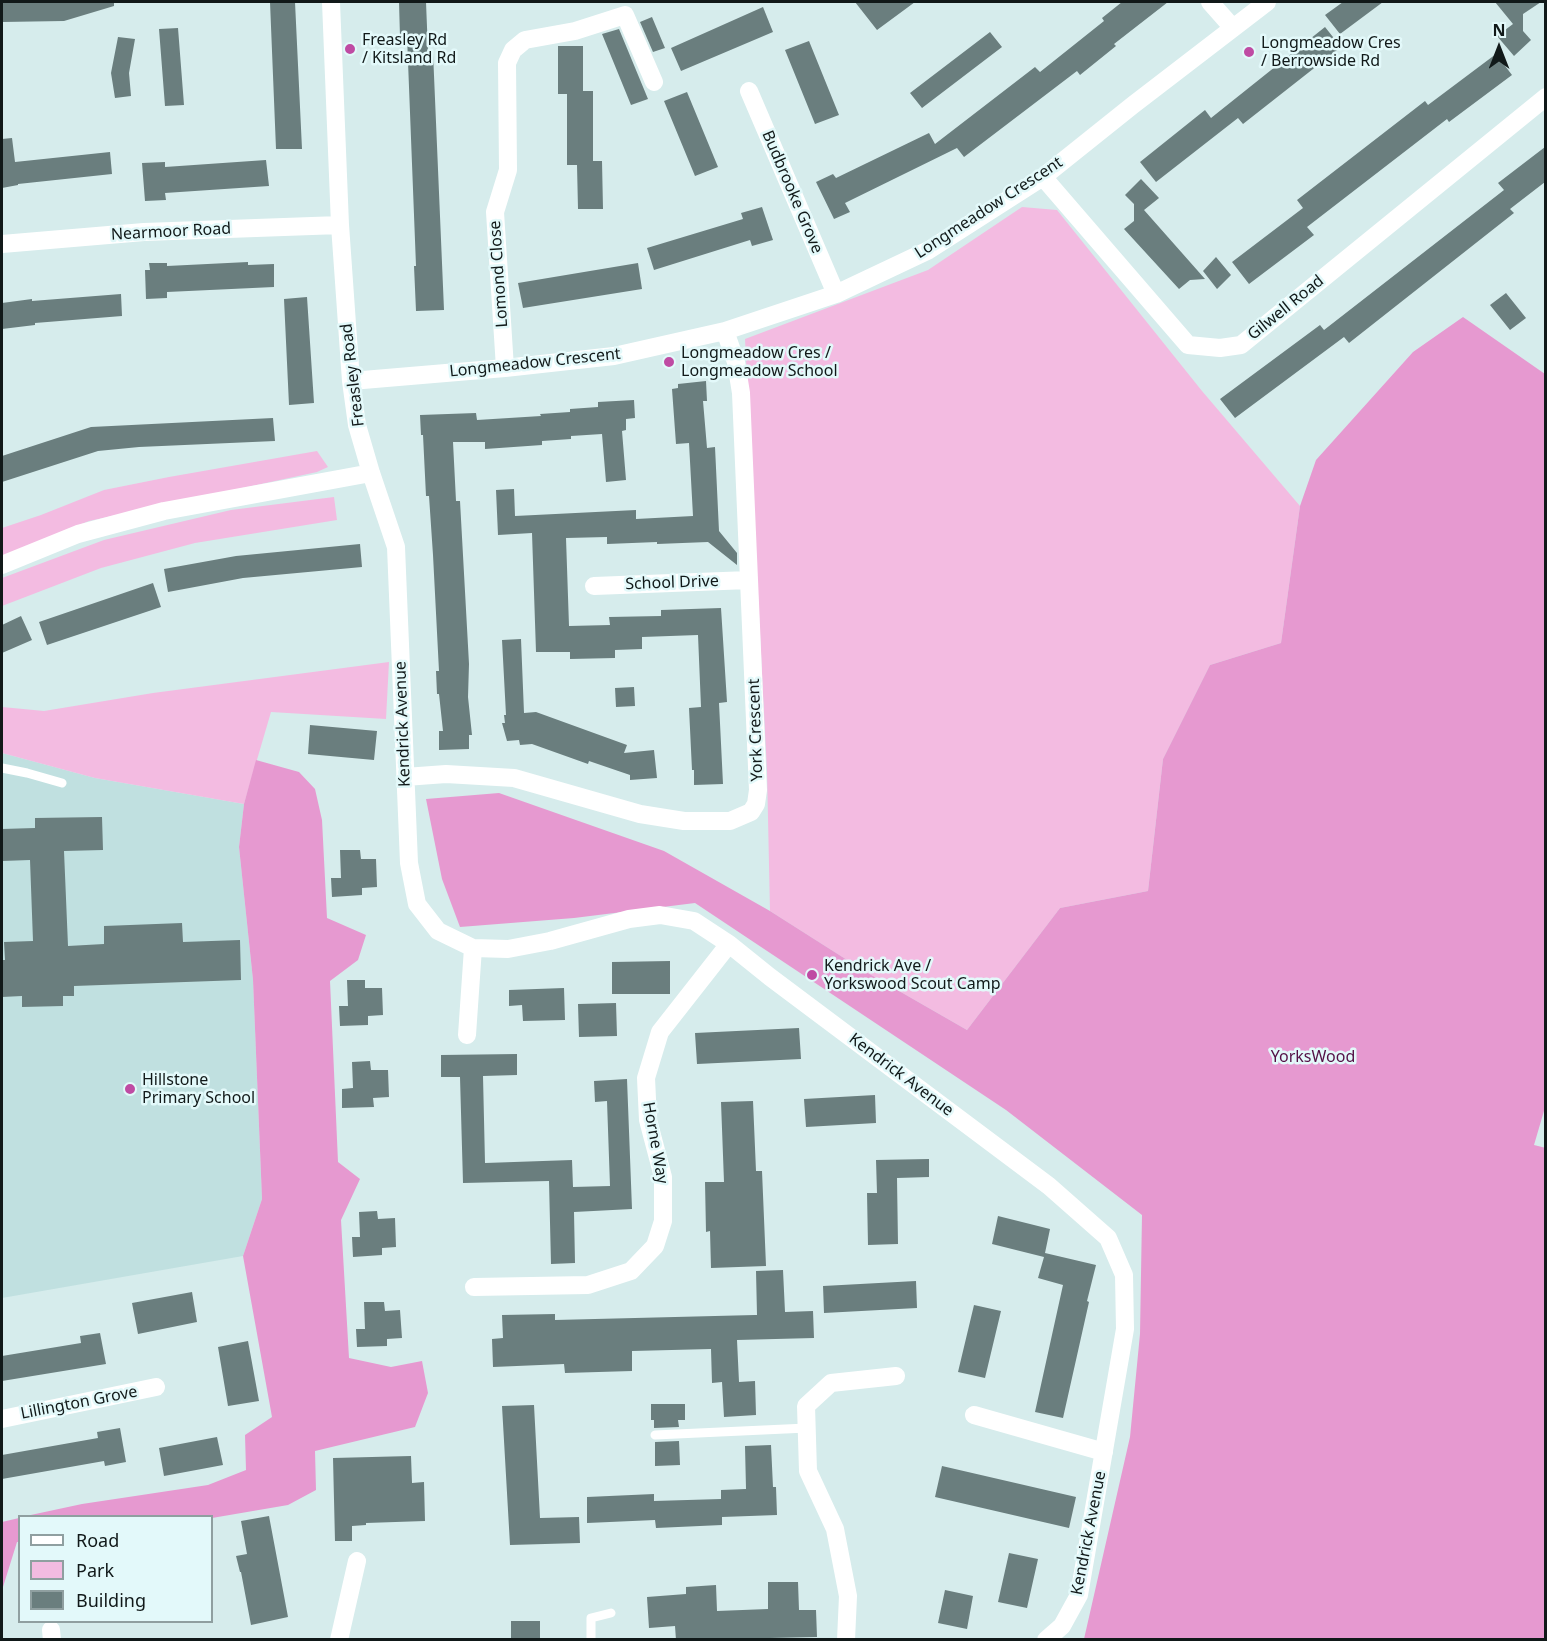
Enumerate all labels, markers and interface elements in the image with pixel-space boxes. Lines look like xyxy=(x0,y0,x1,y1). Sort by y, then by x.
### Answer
north arrow xyxy=(1469,18,1529,78)
text: N xyxy=(1492,19,1506,41)
place label: Freasley Rd / Kitsland Rd xyxy=(362,30,456,68)
place label: Longmeadow Cres / Berrowside Rd xyxy=(1261,33,1401,71)
marker: Freasley Rd / Kitsland Rd xyxy=(343,42,357,56)
marker: Longmeadow Cres / Berrowside Rd xyxy=(1242,45,1256,59)
street label: Budbrooke Grove xyxy=(757,128,827,256)
street label: Longmeadow Crescent xyxy=(912,153,1066,263)
street label: Nearmoor Road xyxy=(110,219,232,245)
street label: Lomond Close xyxy=(486,220,512,328)
street label: Gilwell Road xyxy=(1244,271,1328,345)
street label: Freasley Road xyxy=(337,322,369,428)
place label: Longmeadow Cres / Longmeadow School xyxy=(681,343,838,381)
street label: Longmeadow Crescent xyxy=(448,344,622,382)
marker: Longmeadow Cres / Longmeadow School xyxy=(662,355,676,369)
street label: School Drive xyxy=(625,572,719,594)
street label: Kendrick Avenue xyxy=(391,661,415,787)
street label: York Crescent xyxy=(745,678,767,782)
place label: Kendrick Ave / Yorkswood Scout Camp xyxy=(824,956,1001,994)
marker: Kendrick Ave / Yorkswood Scout Camp xyxy=(805,968,819,982)
street label: Kendrick Avenue xyxy=(845,1029,957,1121)
park label: YorksWood xyxy=(1271,1047,1355,1067)
place label: Hillstone Primary School xyxy=(142,1070,255,1108)
marker: Hillstone Primary School xyxy=(123,1082,137,1096)
street label: Horne Way xyxy=(638,1101,672,1185)
street label: Lillington Grove xyxy=(19,1382,139,1424)
street label: Kendrick Avenue xyxy=(1068,1469,1110,1597)
legend xyxy=(18,1515,213,1623)
text: Road xyxy=(76,1528,119,1552)
text: Park xyxy=(76,1558,114,1582)
text: Building xyxy=(76,1588,146,1612)

